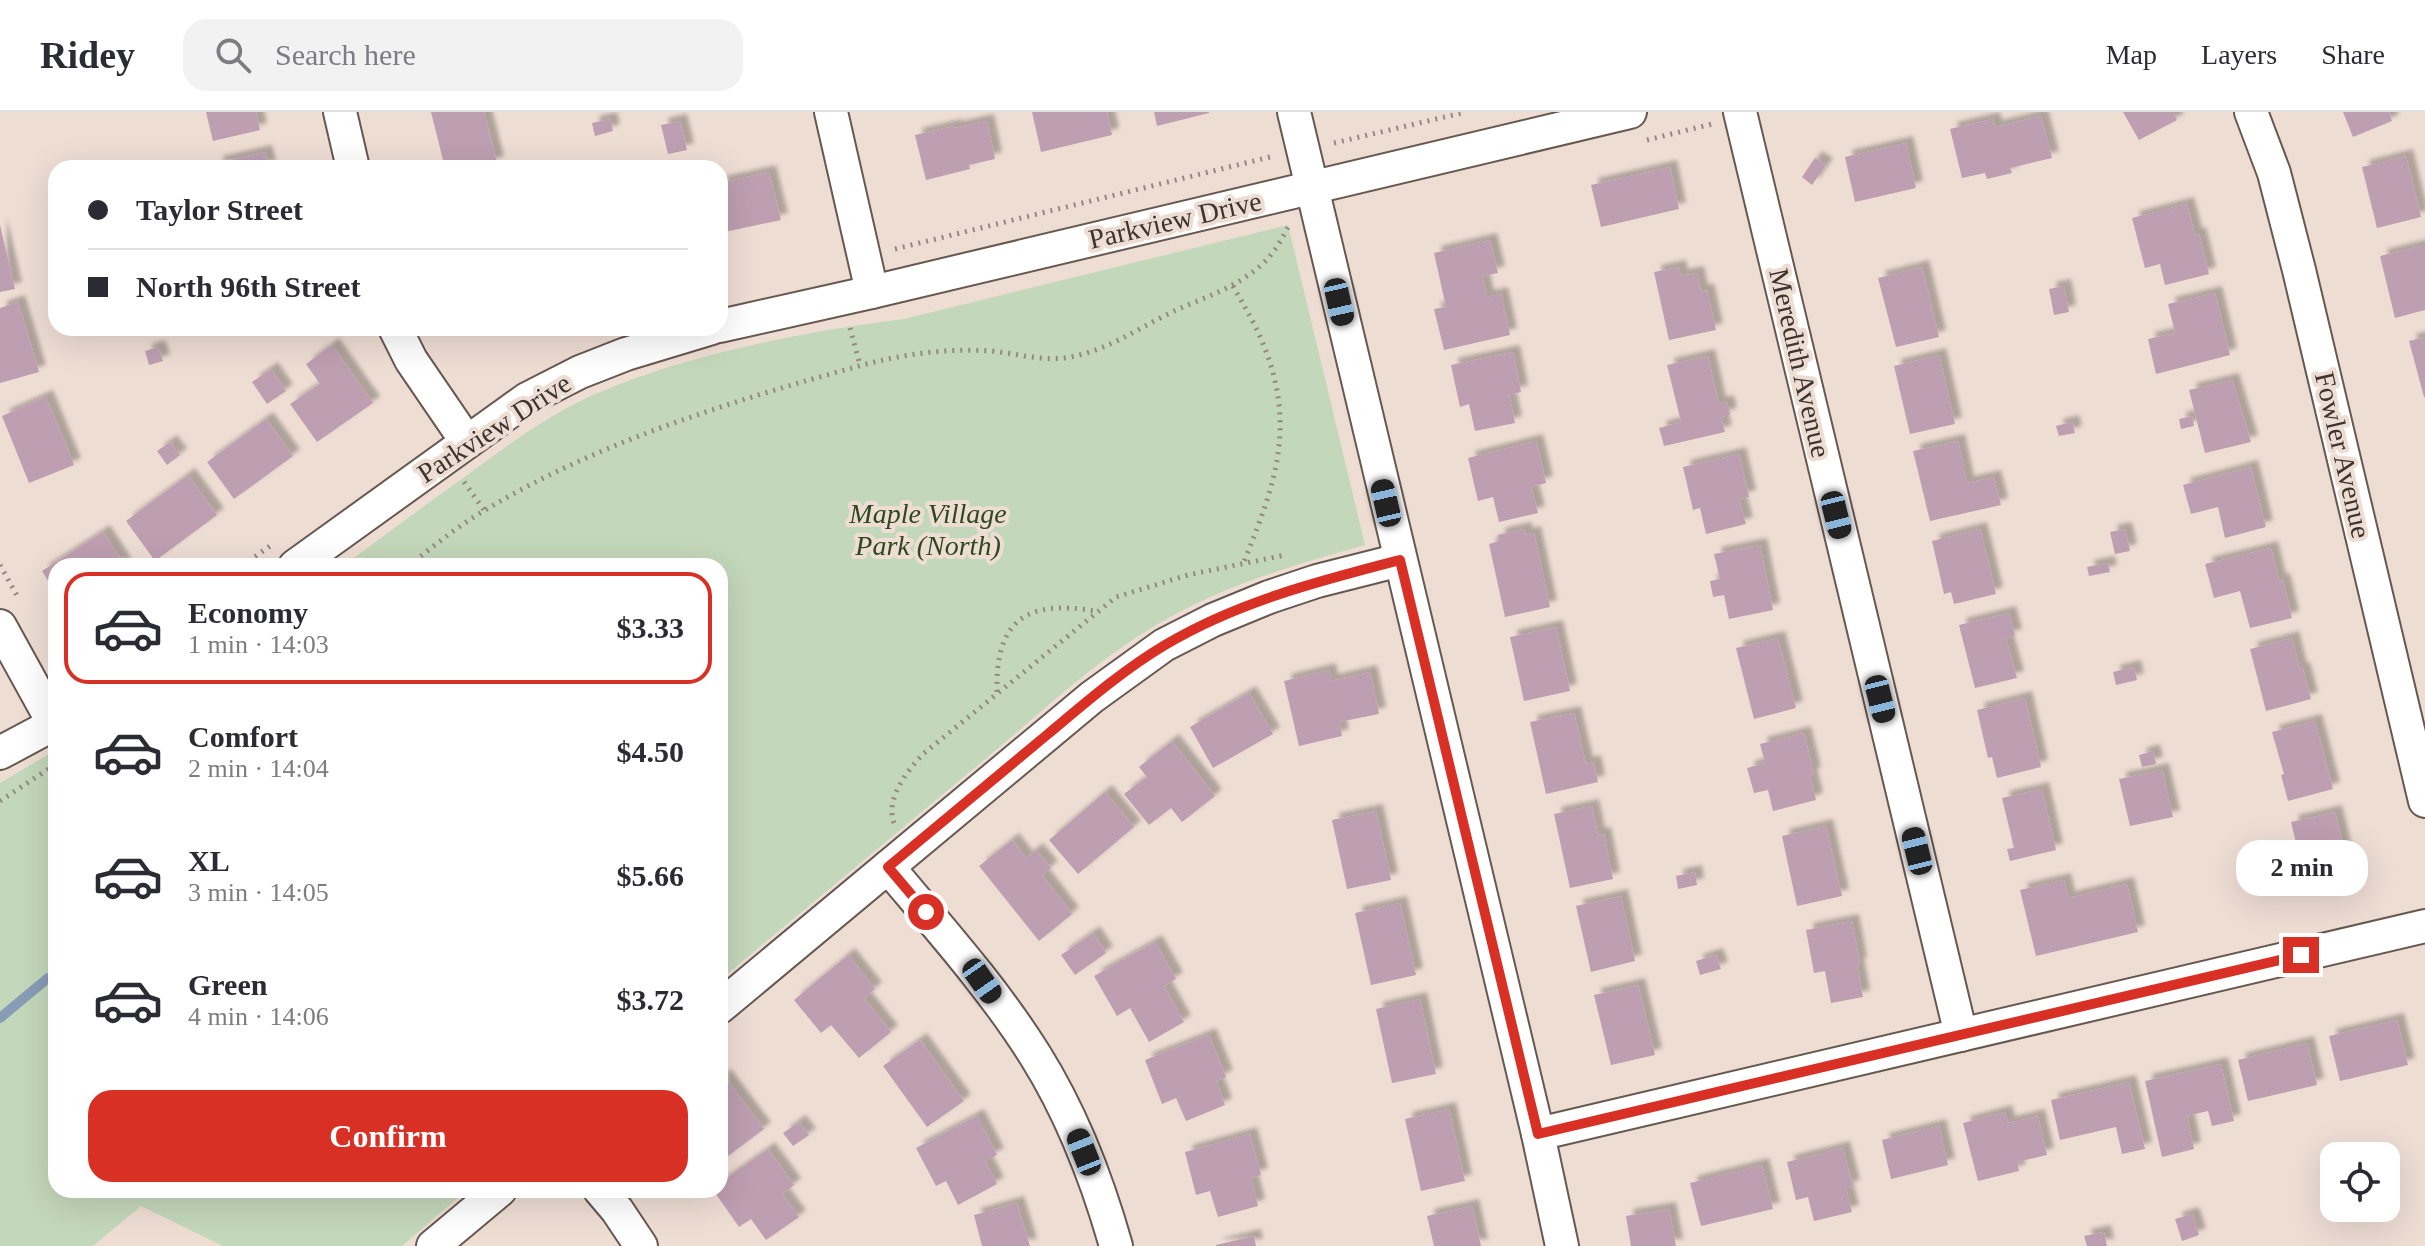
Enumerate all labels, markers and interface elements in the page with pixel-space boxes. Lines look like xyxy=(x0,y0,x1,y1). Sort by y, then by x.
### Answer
search box xyxy=(183,19,743,91)
icon: search xyxy=(211,33,255,77)
text: Ridey xyxy=(40,34,135,76)
text: Search here xyxy=(275,38,416,71)
text: Map xyxy=(2106,39,2157,70)
text: Layers xyxy=(2201,39,2277,70)
text: Share xyxy=(2321,39,2385,70)
street label: Parkview Drive xyxy=(1086,185,1264,255)
text: Taylor Street xyxy=(136,193,303,226)
street label: Meredith Avenue xyxy=(1763,265,1837,461)
text: North 96th Street xyxy=(136,270,360,303)
car xyxy=(1322,276,1356,328)
street label: Parkview Drive xyxy=(412,367,576,489)
street label: Fowler Avenue xyxy=(2309,369,2377,541)
car xyxy=(1369,477,1403,529)
car xyxy=(1819,489,1853,541)
park label: Maple Village Park (North) xyxy=(848,498,1007,561)
icon: car xyxy=(92,592,164,664)
text: Economy xyxy=(188,596,308,629)
text: $3.33 xyxy=(617,611,684,644)
text: 1 min · 14:03 xyxy=(188,630,329,659)
car xyxy=(1863,673,1897,725)
icon: car xyxy=(92,716,164,788)
text: Comfort xyxy=(188,720,298,753)
text: $4.50 xyxy=(617,735,684,768)
text: 2 min · 14:04 xyxy=(188,754,329,783)
car xyxy=(1900,825,1934,877)
callout: 2 min xyxy=(2235,839,2367,895)
icon: car xyxy=(92,840,164,912)
text: XL xyxy=(188,844,230,877)
text: 2 min xyxy=(2271,853,2333,882)
text: $5.66 xyxy=(617,859,684,892)
text: 3 min · 14:05 xyxy=(188,878,329,907)
route start xyxy=(908,894,944,930)
route end xyxy=(2283,937,2319,973)
car xyxy=(958,954,1006,1008)
icon: car xyxy=(92,964,164,1036)
text: Green xyxy=(188,968,267,1001)
text: $3.72 xyxy=(617,983,684,1016)
text: 4 min · 14:06 xyxy=(188,1002,329,1031)
button: Confirm xyxy=(88,1090,688,1182)
car xyxy=(1064,1125,1104,1179)
map controls xyxy=(2320,1142,2400,1222)
button: locate xyxy=(2320,1142,2400,1222)

